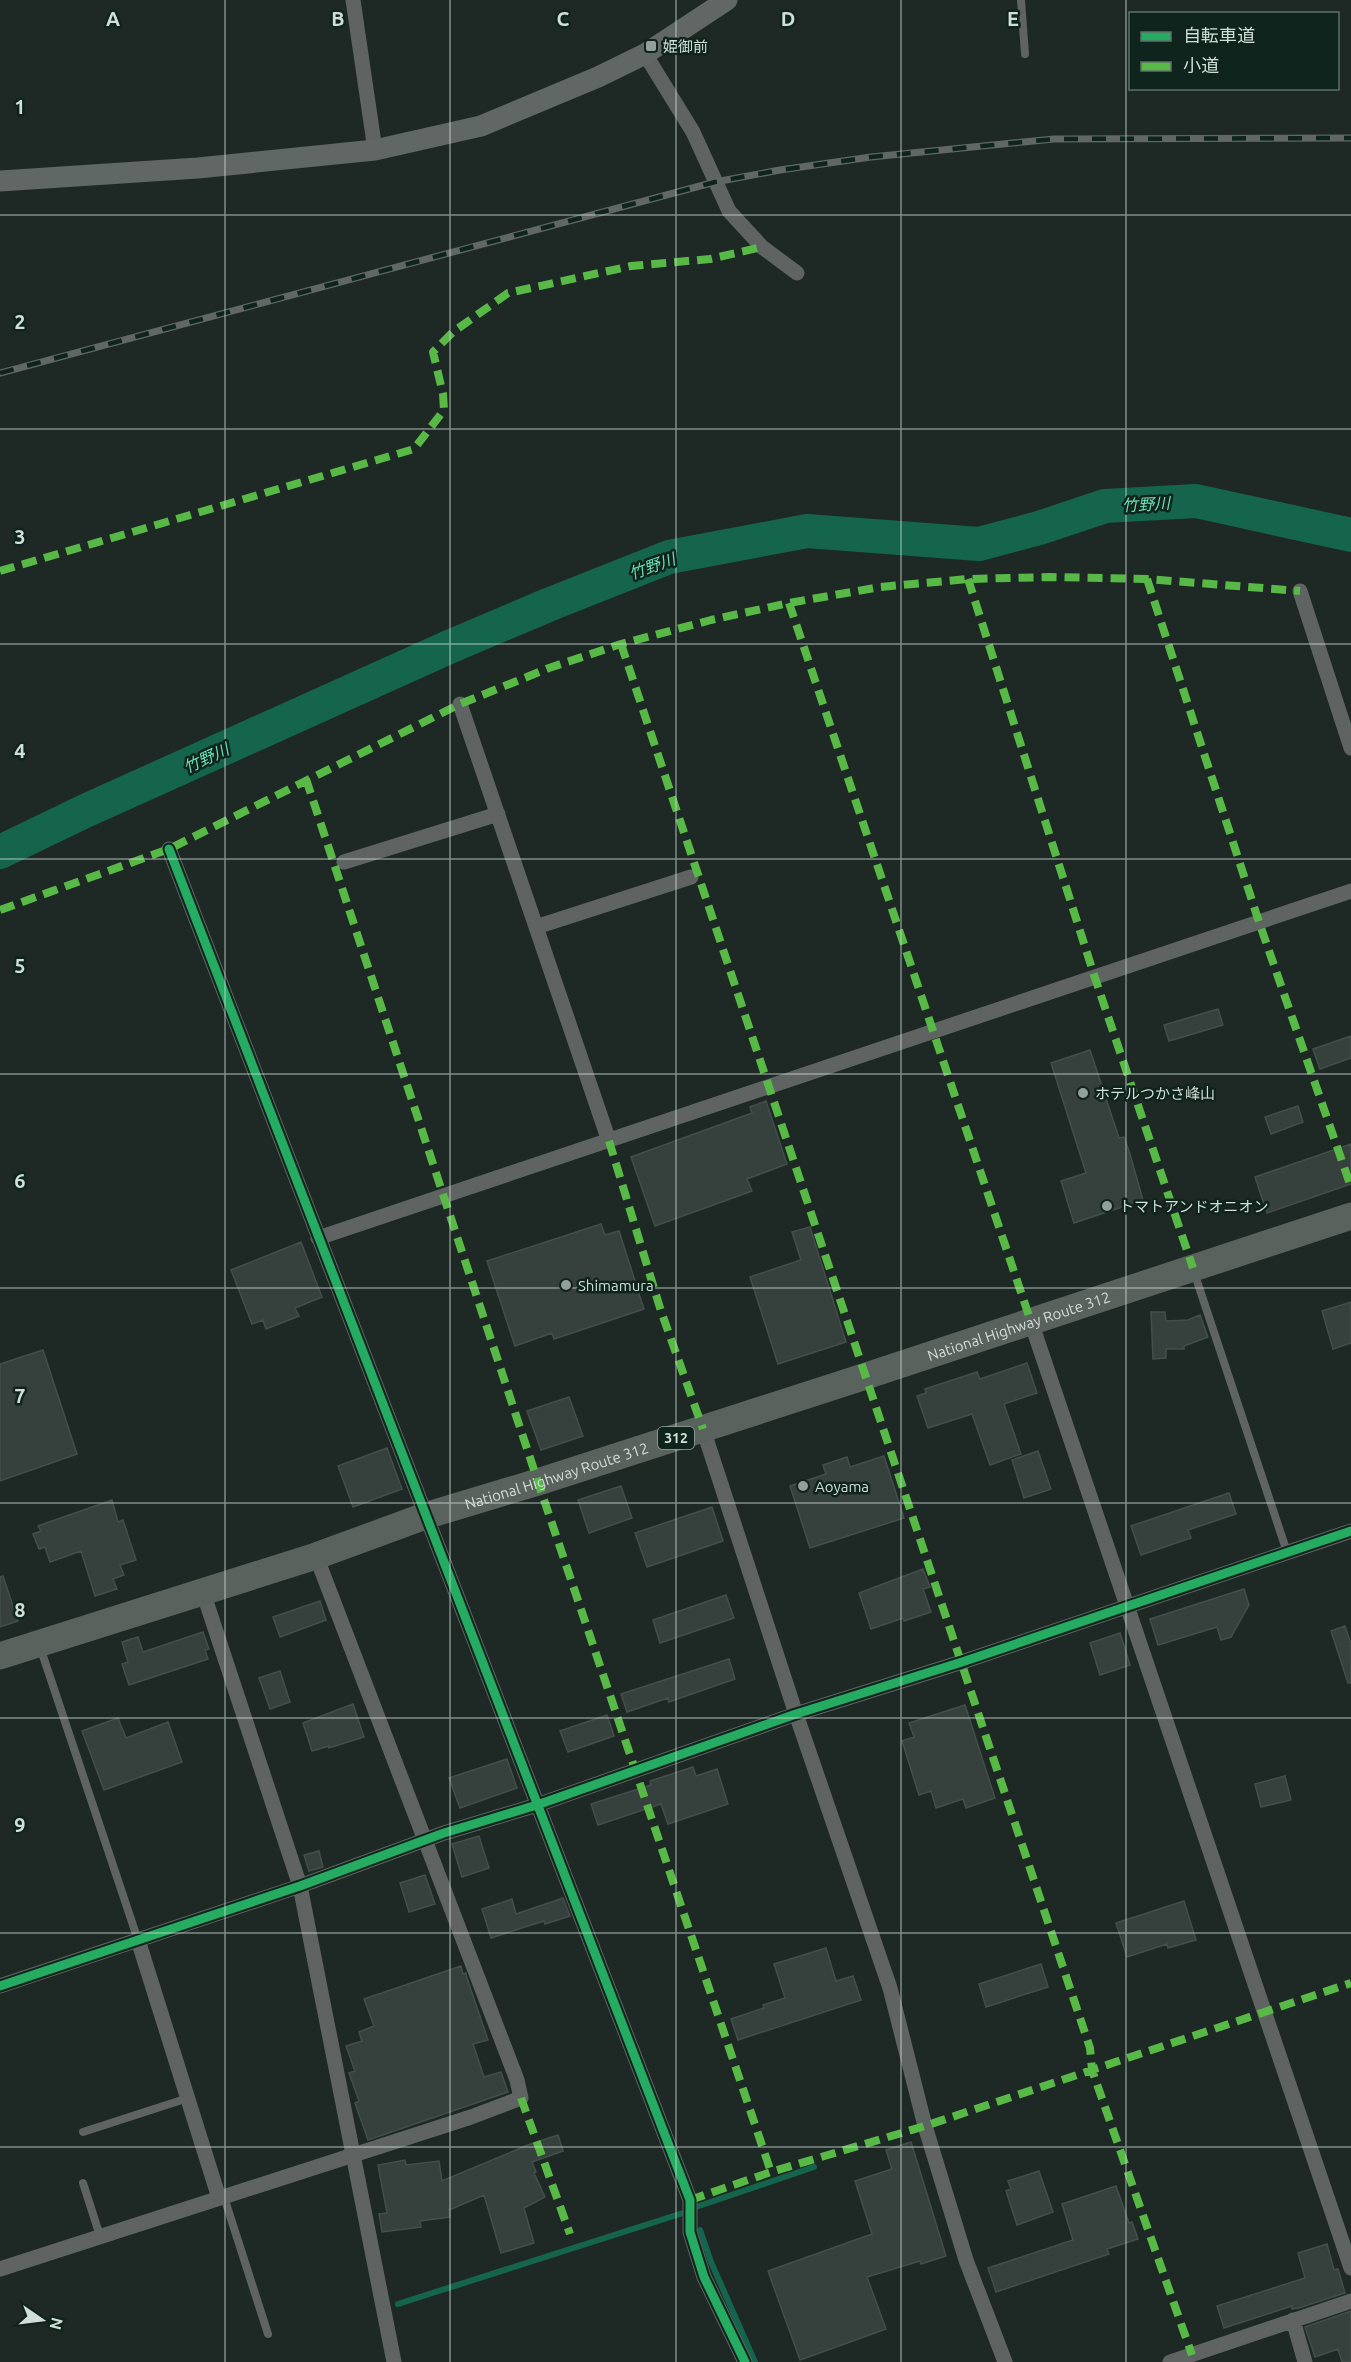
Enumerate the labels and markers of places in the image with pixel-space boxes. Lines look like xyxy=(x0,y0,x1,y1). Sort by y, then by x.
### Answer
place label: 姫御前 xyxy=(663,38,708,55)
marker: 姫御前 xyxy=(644,39,658,53)
place label: ホテルつかさ峰山 xyxy=(1095,1085,1215,1102)
marker: ホテルつかさ峰山 xyxy=(1076,1086,1090,1100)
place label: トマトアンドオニオン xyxy=(1119,1198,1268,1215)
marker: トマトアンドオニオン xyxy=(1100,1199,1114,1213)
place label: Shimamura xyxy=(578,1277,654,1294)
marker: Shimamura xyxy=(559,1278,573,1292)
place label: Aoyama xyxy=(815,1478,869,1495)
marker: Aoyama xyxy=(796,1479,810,1493)

